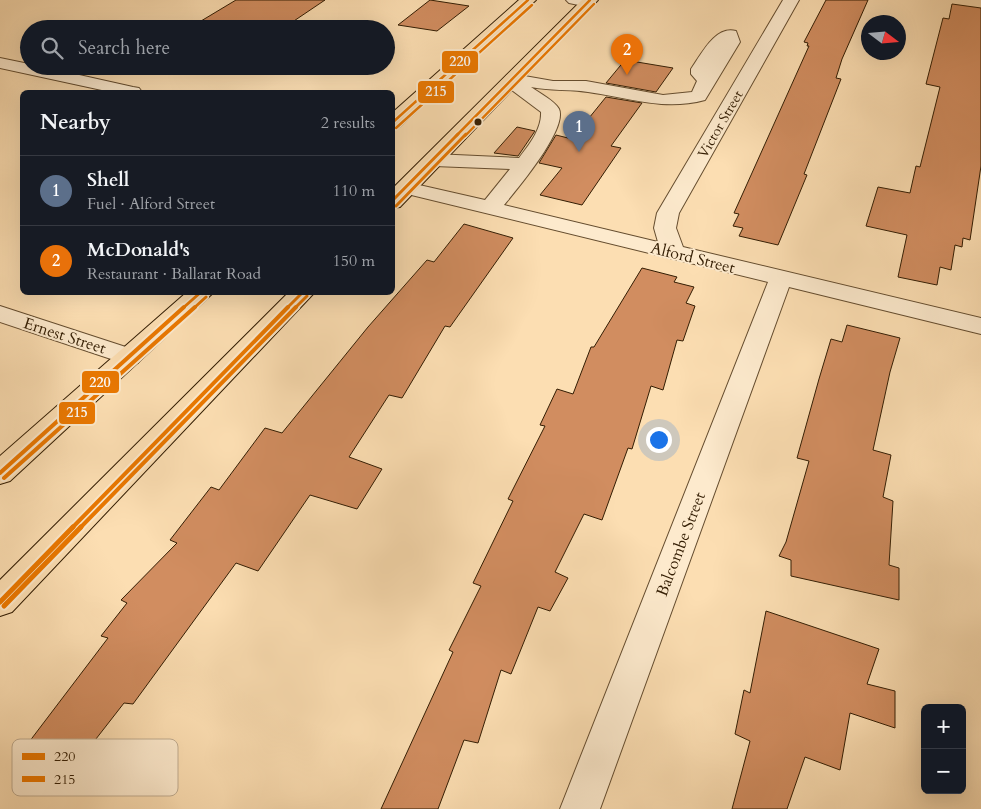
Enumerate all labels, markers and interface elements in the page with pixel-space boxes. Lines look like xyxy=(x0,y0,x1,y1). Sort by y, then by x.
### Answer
north arrow xyxy=(861,15,906,60)
search box xyxy=(20,20,395,75)
icon: search xyxy=(38,34,66,62)
pin: 2 xyxy=(611,34,643,75)
text: Search here xyxy=(78,35,170,61)
line badge: 220 xyxy=(441,50,479,74)
text: 220 xyxy=(449,52,471,71)
line badge: 215 xyxy=(417,80,455,104)
text: 215 xyxy=(425,82,447,101)
street label: Victor Street xyxy=(693,86,748,162)
text: Nearby xyxy=(40,108,111,137)
pin: 1 xyxy=(563,111,595,152)
text: 2 results xyxy=(321,112,375,134)
unlabelled marker xyxy=(473,117,483,127)
text: Shell xyxy=(87,167,129,193)
text: 1 xyxy=(52,180,60,202)
text: 110 m xyxy=(333,180,375,202)
text: Fuel · Alford Street xyxy=(87,193,215,215)
text: McDonald's xyxy=(87,237,190,263)
street label: Alford Street xyxy=(648,237,737,279)
text: 2 xyxy=(52,250,60,272)
text: 150 m xyxy=(333,250,375,272)
text: Restaurant · Ballarat Road xyxy=(87,263,261,285)
street label: Ernest Street xyxy=(21,312,109,360)
line badge: 220 xyxy=(81,370,120,394)
text: 220 xyxy=(89,373,111,392)
line badge: 215 xyxy=(58,401,96,425)
text: 215 xyxy=(66,403,88,422)
your location xyxy=(646,427,672,453)
street label: Balcombe Street xyxy=(651,489,711,600)
map controls xyxy=(921,704,966,794)
button: + xyxy=(921,704,966,749)
legend xyxy=(12,739,178,796)
text: 220 xyxy=(54,747,76,766)
button: − xyxy=(921,749,966,794)
text: 215 xyxy=(54,770,76,789)

